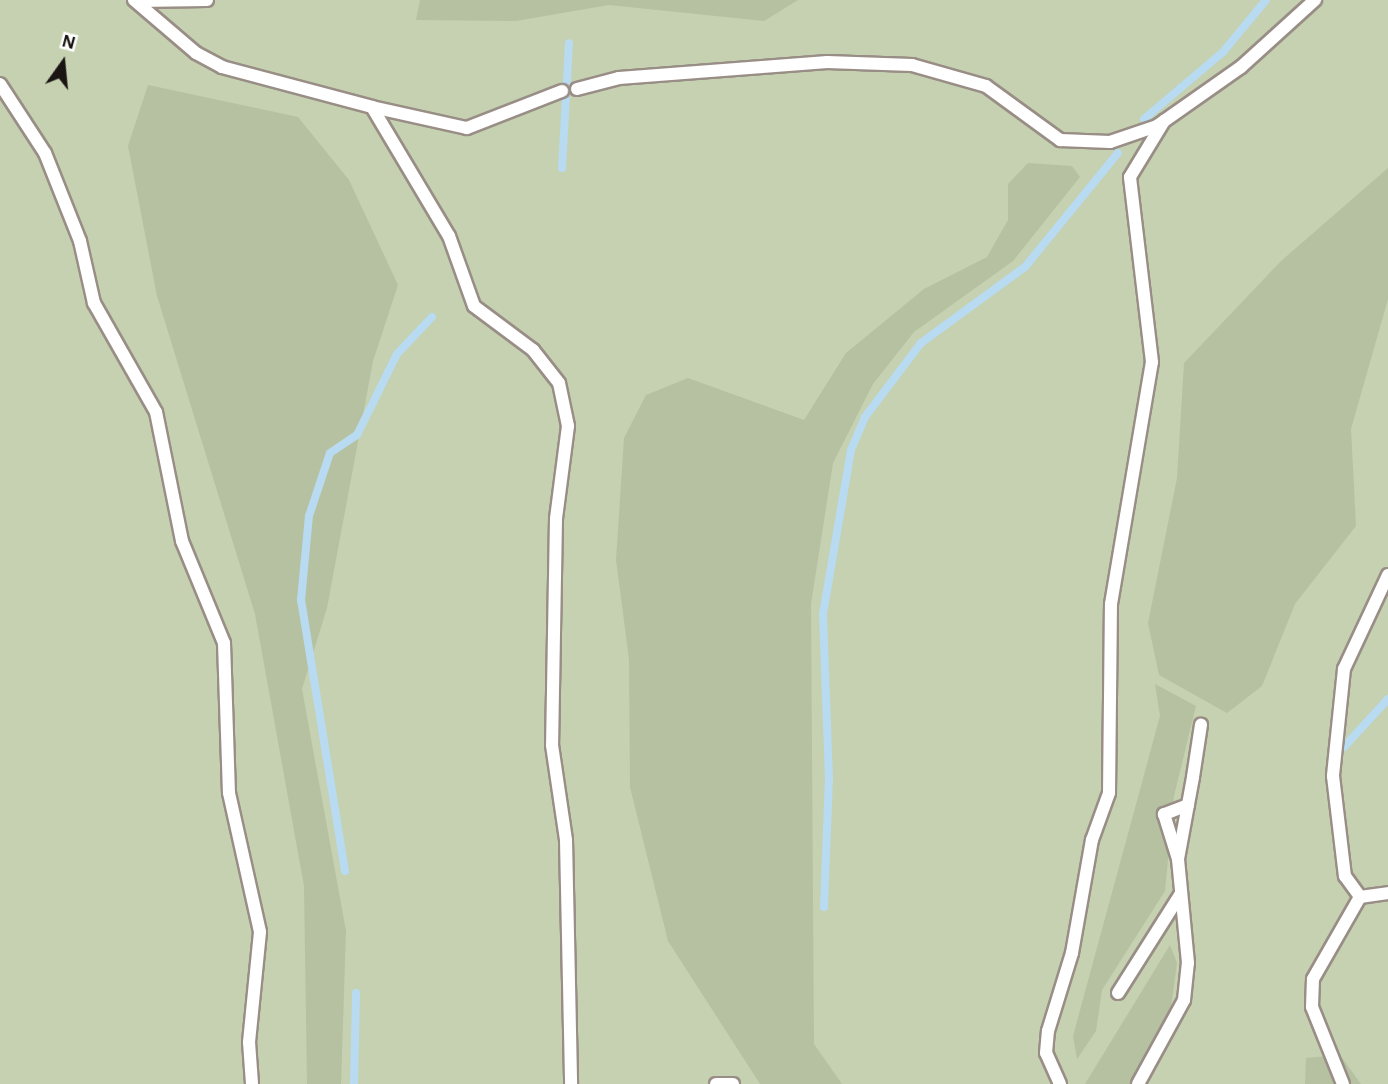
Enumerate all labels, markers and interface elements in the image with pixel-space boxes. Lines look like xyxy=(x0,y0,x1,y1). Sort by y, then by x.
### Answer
north arrow xyxy=(28,28,98,98)
text: N xyxy=(60,31,77,53)

